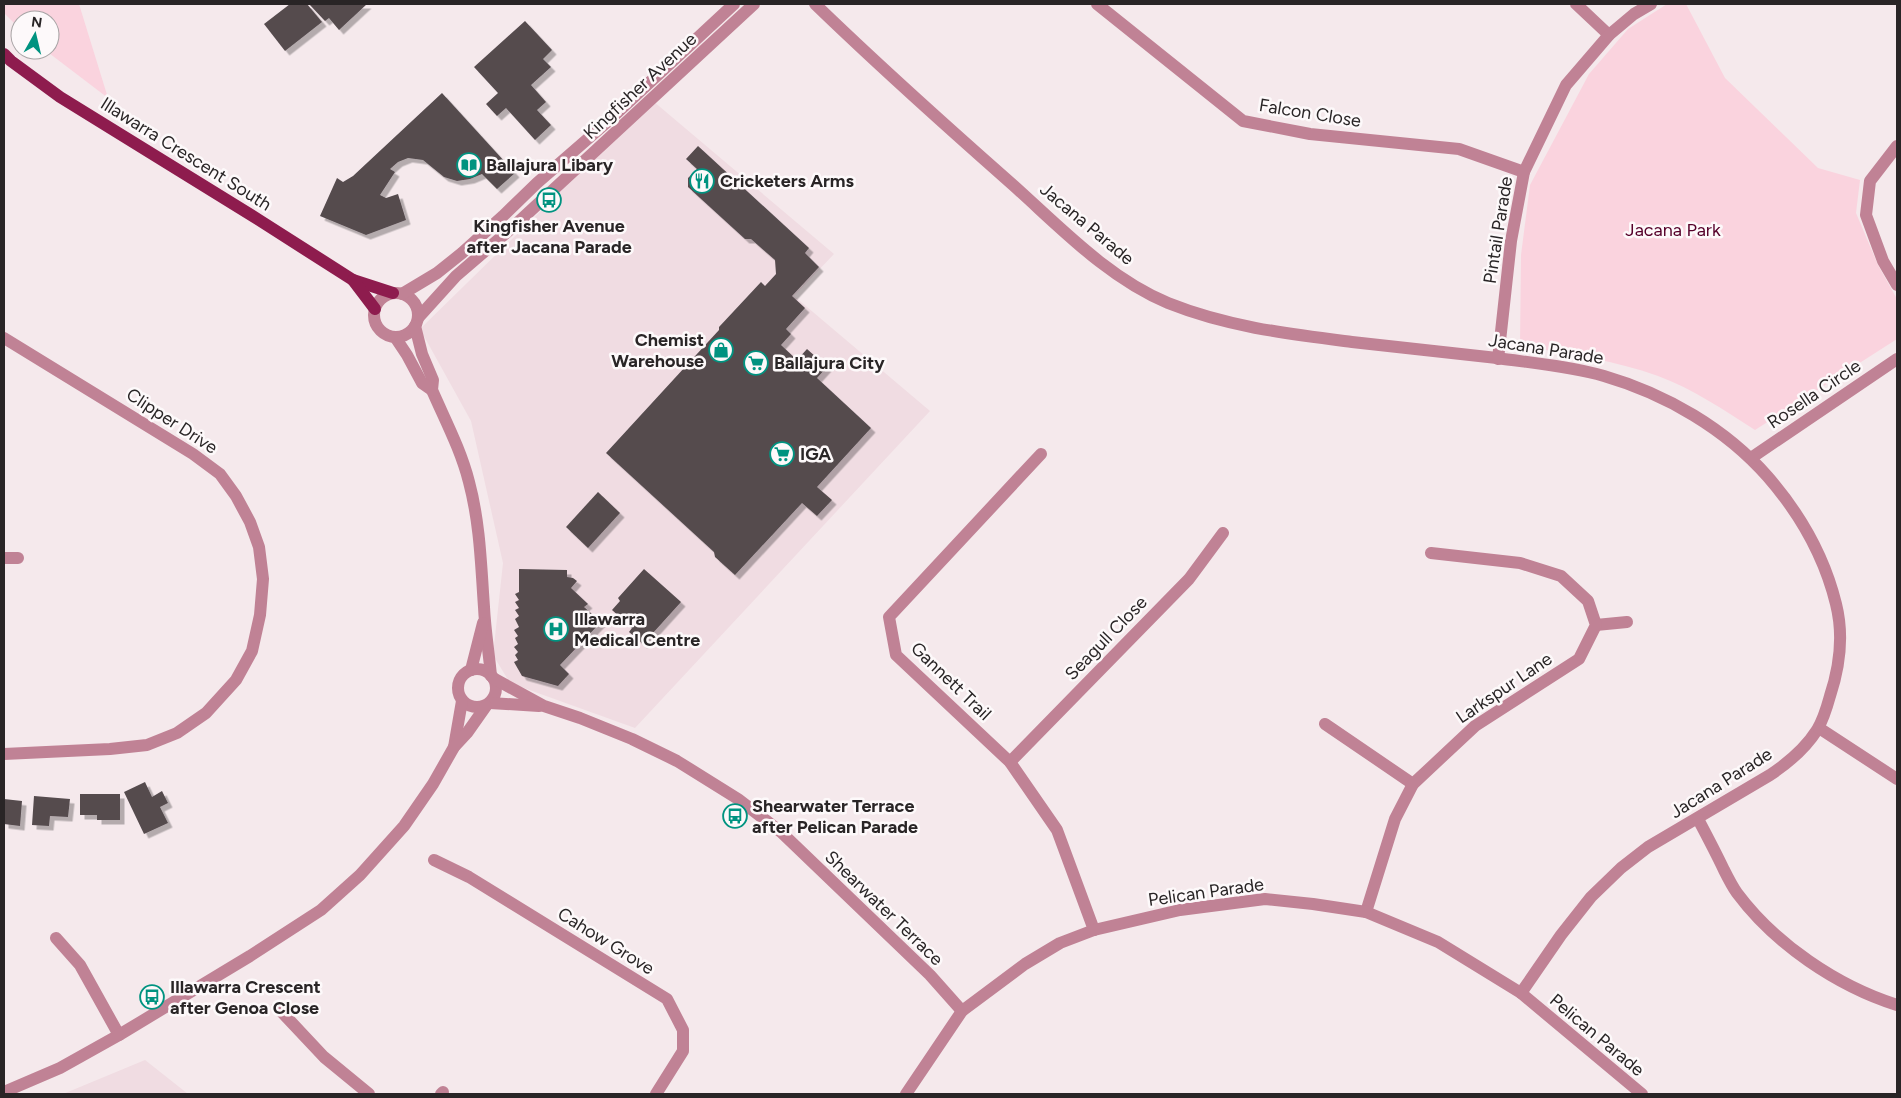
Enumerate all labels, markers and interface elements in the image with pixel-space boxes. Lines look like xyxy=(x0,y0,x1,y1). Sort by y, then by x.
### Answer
north arrow xyxy=(10,10,60,60)
text: N xyxy=(30,13,43,32)
street label: Kingfisher Avenue xyxy=(579,28,701,144)
street label: Illawarra Crescent South xyxy=(97,92,275,216)
street label: Falcon Close xyxy=(1257,94,1363,132)
library icon: Ballajura Libary xyxy=(456,152,482,178)
place label: Ballajura Libary xyxy=(486,154,614,176)
restaurant icon: Cricketers Arms xyxy=(689,168,715,194)
place label: Cricketers Arms xyxy=(720,170,855,192)
street label: Pintail Parade xyxy=(1479,175,1517,285)
street label: Jacana Parade xyxy=(1035,178,1139,270)
bus stop icon: Kingfisher Avenue after Jacana Parade xyxy=(536,187,562,213)
place label: Kingfisher Avenue after Jacana Parade xyxy=(466,215,632,258)
park label: Jacana Park xyxy=(1625,219,1721,241)
place label: Chemist Warehouse xyxy=(611,329,704,372)
street label: Jacana Parade xyxy=(1487,329,1605,369)
shop icon: Chemist Warehouse xyxy=(708,337,734,363)
supermarket icon: Ballajura City xyxy=(743,350,769,376)
place label: Ballajura City xyxy=(774,352,885,374)
street label: Rosella Circle xyxy=(1763,355,1865,433)
street label: Clipper Drive xyxy=(122,383,222,459)
supermarket icon: IGA xyxy=(769,441,795,467)
place label: IGA xyxy=(800,443,831,465)
street label: Seagull Close xyxy=(1060,591,1152,685)
place label: Illawarra Medical Centre xyxy=(574,608,700,651)
hospital icon: Illawarra Medical Centre xyxy=(543,616,569,642)
street label: Gannett Trail xyxy=(906,637,996,725)
street label: Larkspur Lane xyxy=(1452,648,1556,728)
street label: Jacana Parade xyxy=(1666,743,1776,823)
place label: Shearwater Terrace after Pelican Parade xyxy=(752,795,918,838)
bus stop icon: Shearwater Terrace after Pelican Parade xyxy=(722,803,748,829)
street label: Shearwater Terrace xyxy=(820,846,948,970)
street label: Pelican Parade xyxy=(1147,873,1265,911)
street label: Cahow Grove xyxy=(554,903,659,980)
place label: Illawarra Crescent after Genoa Close xyxy=(170,976,321,1019)
bus stop icon: Illawarra Crescent after Genoa Close xyxy=(139,984,165,1010)
street label: Pelican Parade xyxy=(1545,989,1649,1081)

